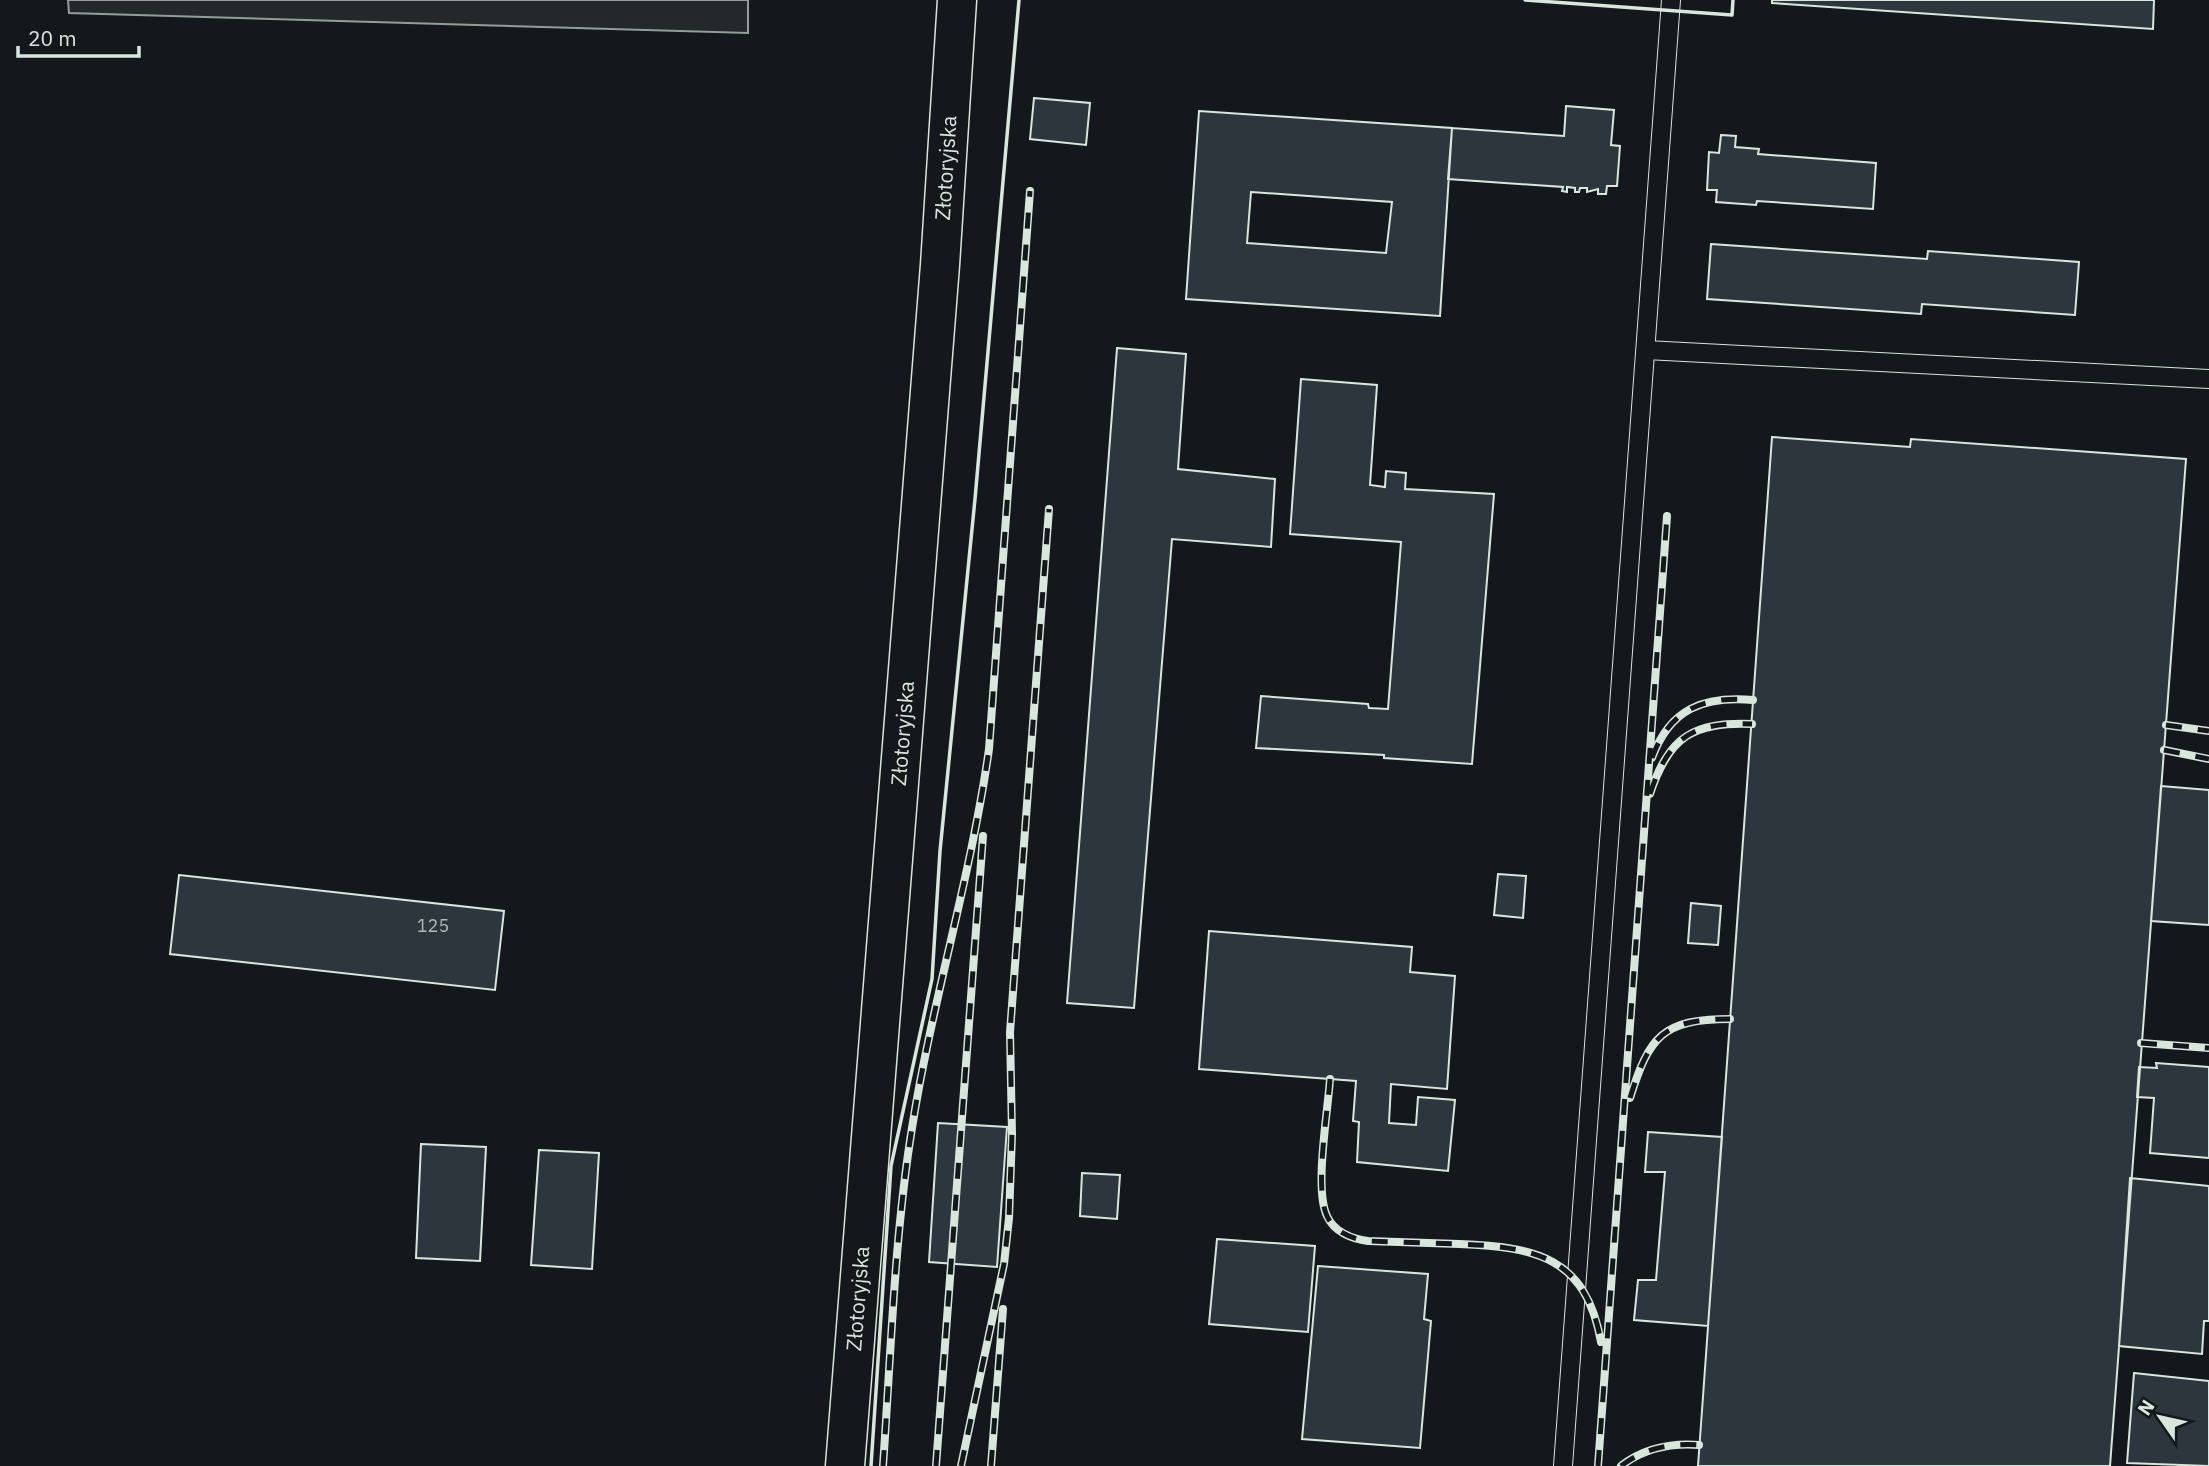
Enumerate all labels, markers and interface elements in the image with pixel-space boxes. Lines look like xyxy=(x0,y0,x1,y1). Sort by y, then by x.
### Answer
scale bar xyxy=(18,14,138,58)
text: 20 m xyxy=(28,24,77,52)
street label: Złotoryjska xyxy=(928,115,963,221)
street label: Złotoryjska xyxy=(884,680,920,787)
house number: 125 xyxy=(417,914,449,937)
street label: Złotoryjska xyxy=(839,1245,875,1352)
north arrow xyxy=(2125,1382,2195,1452)
text: N xyxy=(2132,1395,2160,1420)

